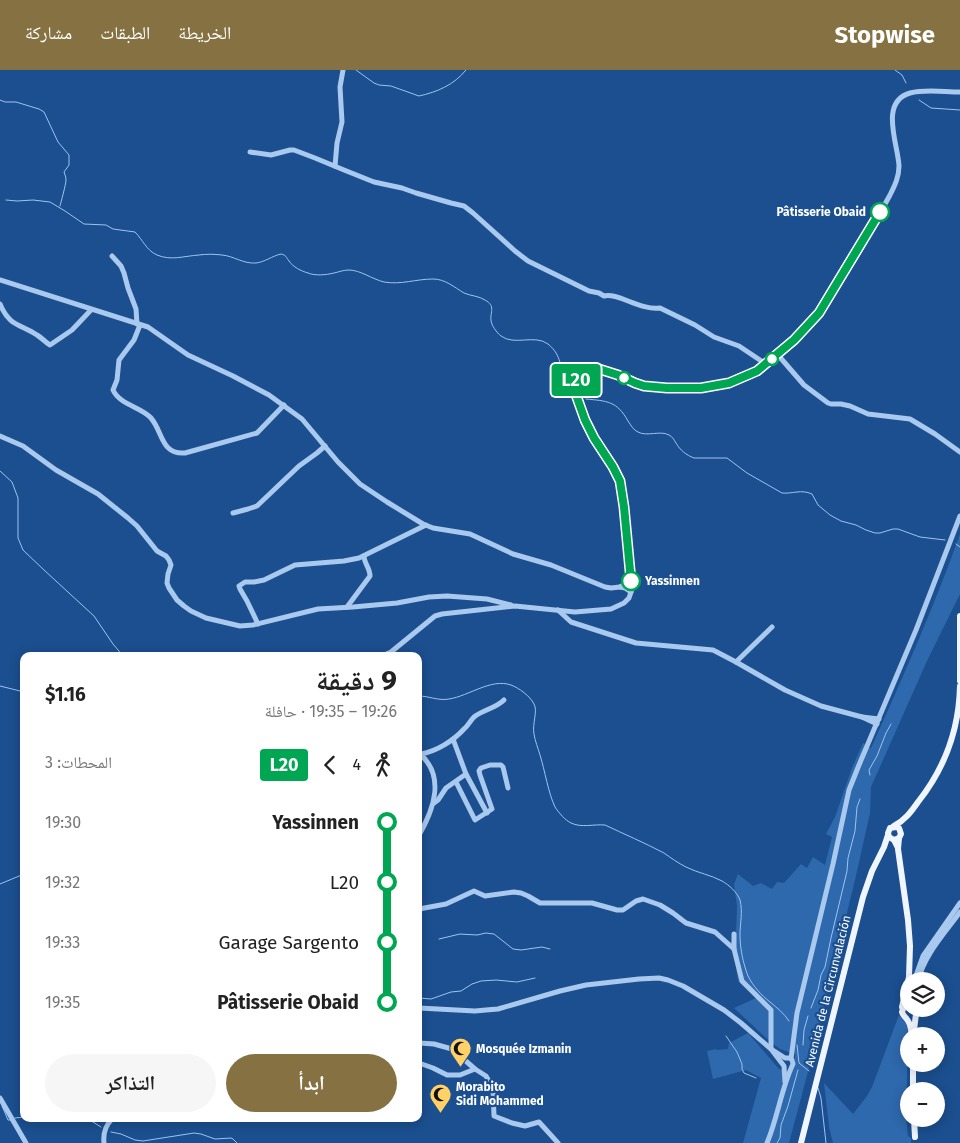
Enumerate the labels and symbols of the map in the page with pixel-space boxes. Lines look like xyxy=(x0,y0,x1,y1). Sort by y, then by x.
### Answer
marker: Pâtisserie Obaid xyxy=(870,202,890,222)
place label: Pâtisserie Obaid xyxy=(777,205,866,219)
unlabelled marker xyxy=(765,352,779,366)
line badge: L20 xyxy=(547,364,605,396)
unlabelled marker xyxy=(617,371,631,385)
marker: Yassinnen xyxy=(621,571,641,591)
place label: Yassinnen xyxy=(644,574,700,588)
street label: Avenida de la Circunvalación xyxy=(802,914,854,1068)
mosque icon: Mosquée Izmanin xyxy=(448,1037,472,1068)
place label: Mosquée Izmanin xyxy=(476,1042,571,1056)
place label: Morabito Sidi Mohammed xyxy=(456,1080,544,1108)
mosque icon: Morabito Sidi Mohammed xyxy=(428,1082,452,1113)

